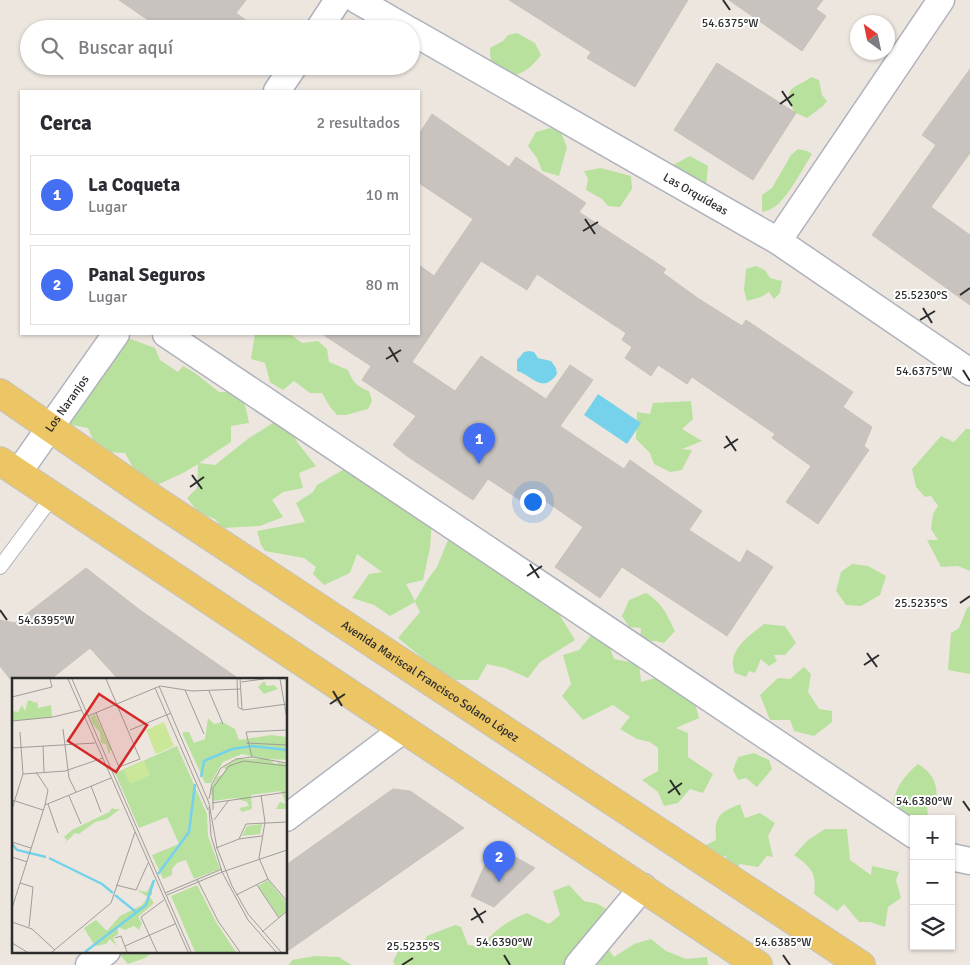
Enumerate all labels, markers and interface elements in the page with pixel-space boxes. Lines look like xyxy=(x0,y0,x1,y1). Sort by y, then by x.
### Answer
north arrow xyxy=(850,15,895,60)
text: 54.6375°W xyxy=(702,16,758,31)
search box xyxy=(20,20,420,75)
icon: search xyxy=(38,34,66,62)
text: Buscar aquí xyxy=(78,36,173,60)
text: Cerca xyxy=(40,110,92,136)
text: 2 resultados xyxy=(317,113,400,133)
street label: Las Orquídeas xyxy=(661,169,731,218)
text: La Coqueta xyxy=(88,173,180,197)
text: 1 xyxy=(53,185,61,205)
text: 10 m xyxy=(365,185,399,205)
text: Lugar xyxy=(88,197,127,217)
text: Panal Seguros xyxy=(88,263,205,287)
text: 2 xyxy=(53,275,61,295)
text: 80 m xyxy=(365,275,399,295)
text: Lugar xyxy=(88,287,127,307)
text: 25.5230°S xyxy=(894,288,948,303)
text: 54.6375°W xyxy=(896,364,952,379)
street label: Los Naranjos xyxy=(42,372,92,435)
pin: 1 xyxy=(463,423,495,464)
your location xyxy=(520,489,546,515)
text: 25.5235°S xyxy=(894,596,948,611)
text: 54.6395°W xyxy=(18,613,74,628)
street label: Avenida Mariscal Francisco Solano López xyxy=(339,617,522,745)
inset map xyxy=(12,678,288,952)
text: 54.6380°W xyxy=(896,794,952,809)
map controls xyxy=(910,815,955,950)
button: + xyxy=(910,815,955,860)
pin: 2 xyxy=(483,841,515,882)
button: − xyxy=(910,860,955,905)
button: layers xyxy=(910,905,955,950)
text: 54.6390°W xyxy=(476,935,532,950)
text: 54.6385°W xyxy=(755,935,811,950)
text: 25.5235°S xyxy=(386,939,440,954)

